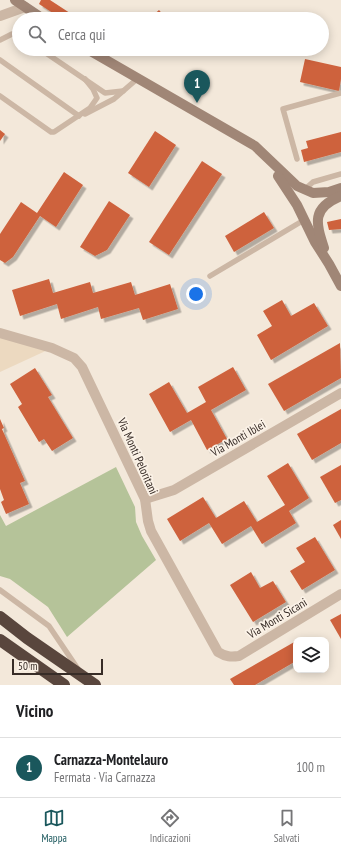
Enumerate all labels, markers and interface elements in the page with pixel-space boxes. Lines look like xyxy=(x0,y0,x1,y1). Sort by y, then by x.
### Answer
search box xyxy=(12,12,329,56)
icon: search xyxy=(26,23,48,45)
text: Cerca qui xyxy=(58,25,106,44)
pin: 1 xyxy=(184,70,210,103)
your location xyxy=(186,284,206,304)
street label: Via Monti Peloritani xyxy=(114,415,162,496)
street label: Via Monti Iblei xyxy=(207,416,268,460)
street label: Via Monti Sicani xyxy=(244,594,309,642)
map controls xyxy=(293,637,329,673)
button: layers xyxy=(293,637,329,673)
scale bar xyxy=(12,657,103,676)
text: 50 m xyxy=(18,659,37,673)
text: Vicino xyxy=(16,700,53,722)
text: Carnazza-Montelauro xyxy=(54,750,168,769)
text: 1 xyxy=(26,759,32,776)
text: 100 m xyxy=(296,759,325,776)
text: Fermata · Via Carnazza xyxy=(54,769,156,786)
tab: Mappa xyxy=(41,807,67,845)
tab: Indicazioni xyxy=(150,807,191,845)
tab: Salvati xyxy=(274,807,300,845)

